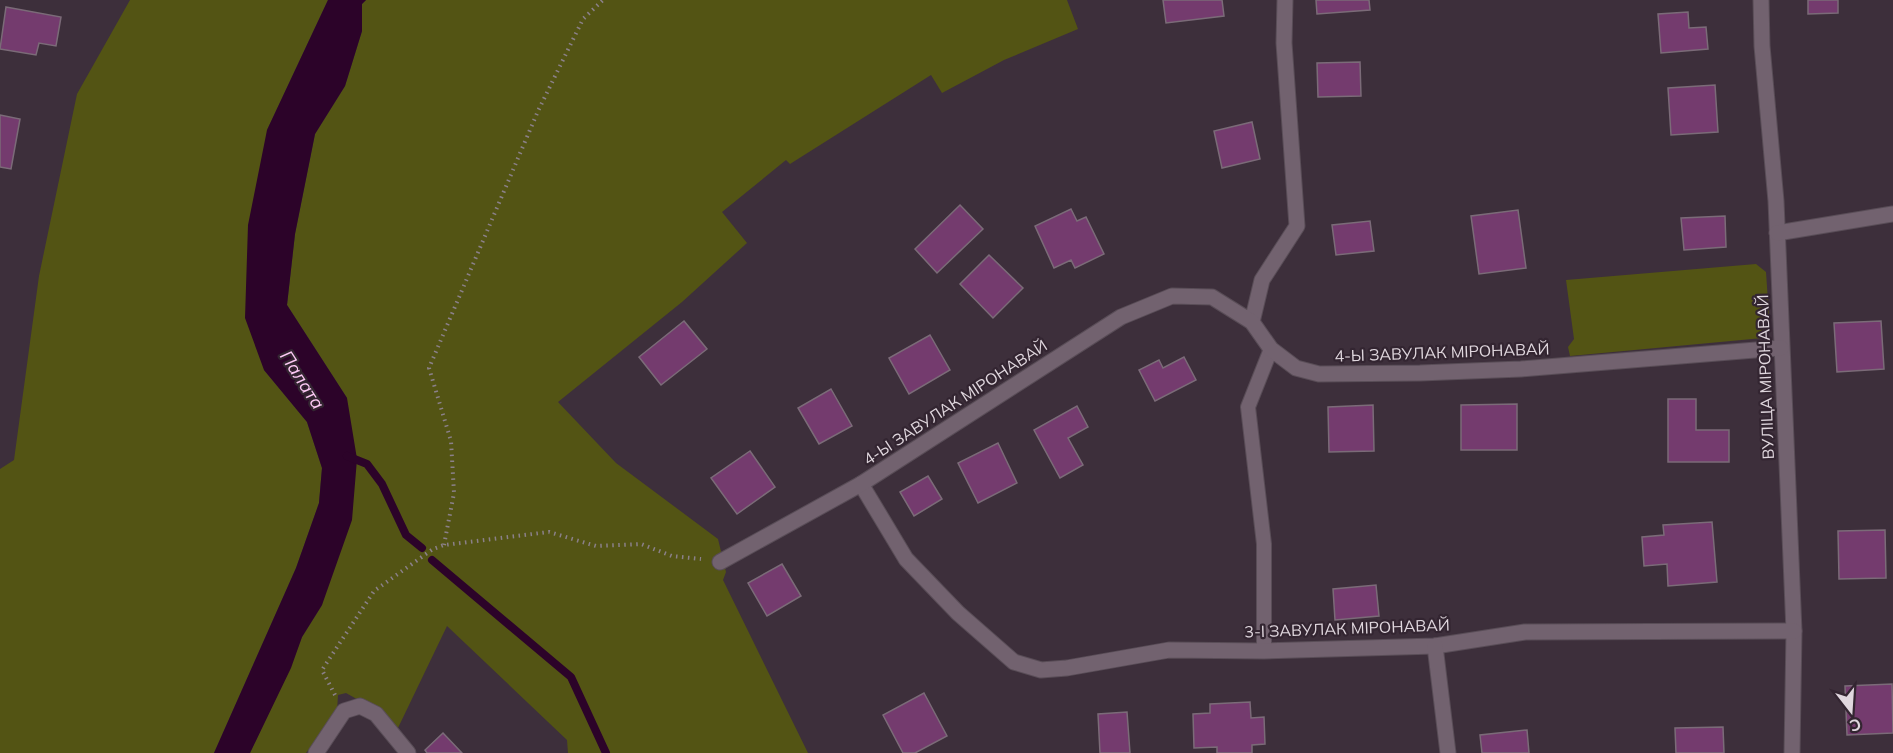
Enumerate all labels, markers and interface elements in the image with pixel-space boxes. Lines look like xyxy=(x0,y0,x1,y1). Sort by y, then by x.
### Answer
street label: ВУЛІЦА МІРОНАВАЙ xyxy=(1752,294,1778,460)
street label: 4-Ы ЗАВУЛАК МІРОНАВАЙ xyxy=(859,335,1051,469)
street label: 4-Ы ЗАВУЛАК МІРОНАВАЙ xyxy=(1334,338,1550,366)
water label: Палата xyxy=(275,346,330,413)
street label: 3-І ЗАВУЛАК МІРОНАВАЙ xyxy=(1244,614,1450,642)
north arrow xyxy=(1821,681,1881,741)
text: С xyxy=(1847,714,1864,737)

